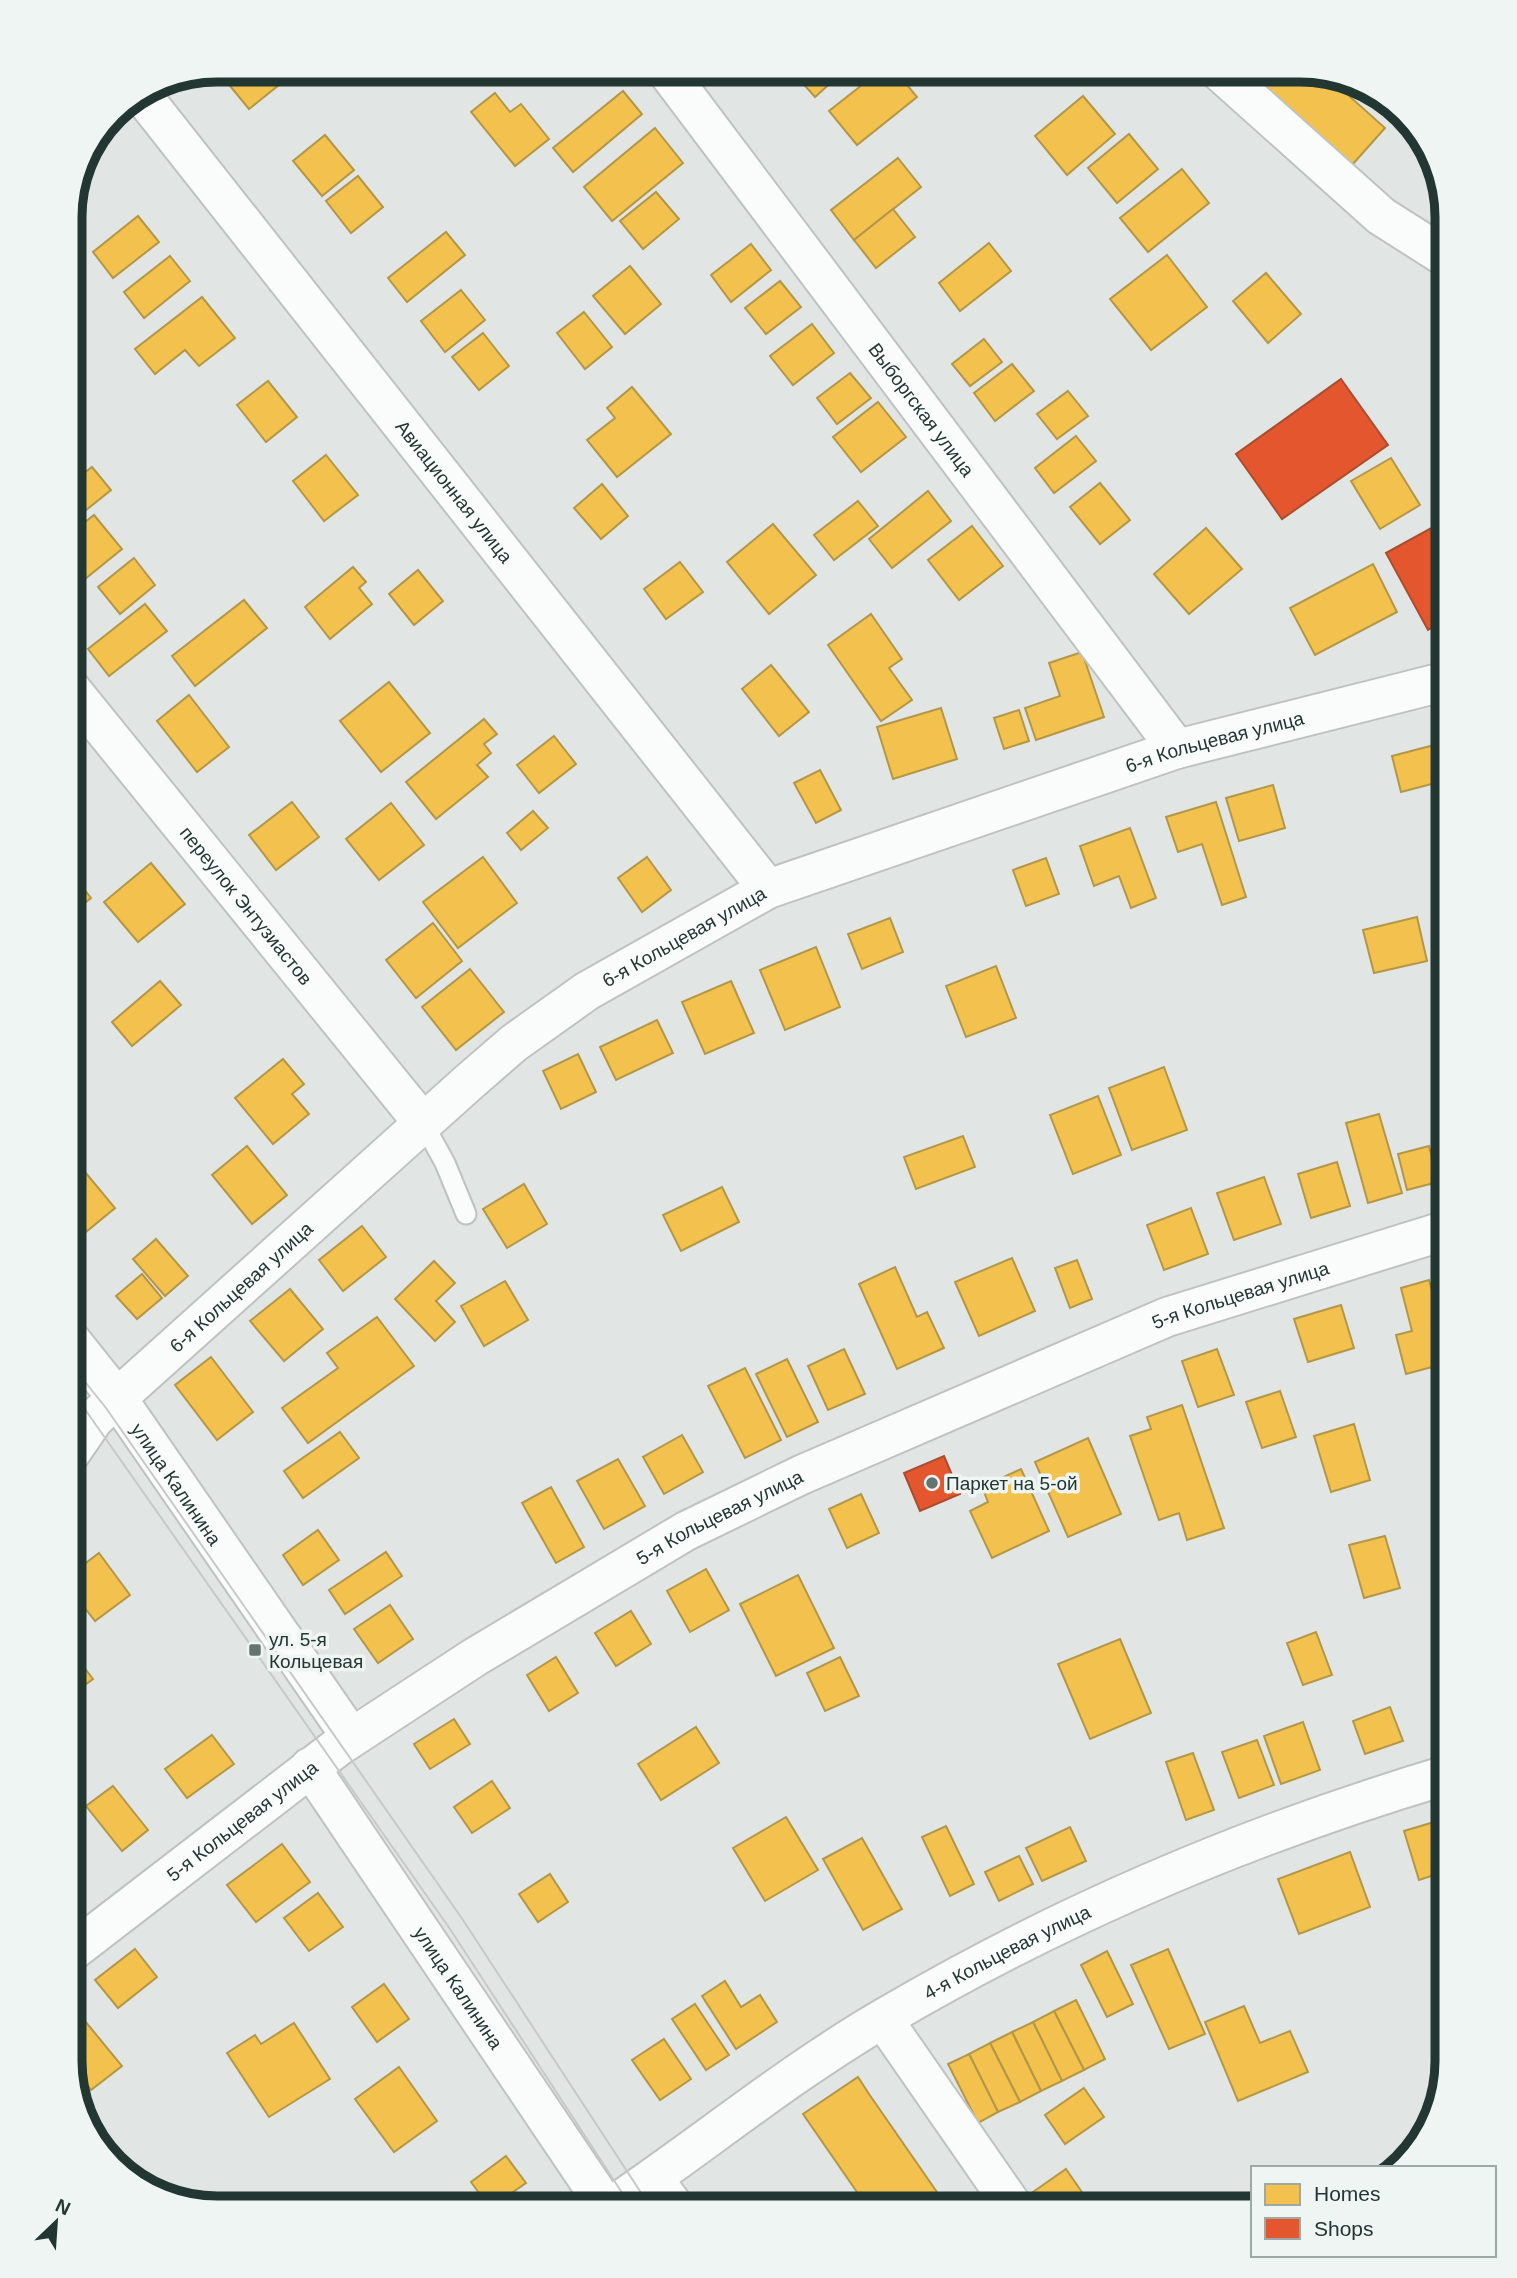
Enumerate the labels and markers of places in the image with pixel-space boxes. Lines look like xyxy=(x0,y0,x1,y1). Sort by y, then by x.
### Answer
place label: Паркет на 5-ой xyxy=(946,1473,1078,1494)
marker: Паркет на 5-ой xyxy=(924,1475,940,1491)
place label: ул. 5-я Кольцевая xyxy=(269,1629,363,1672)
marker: ул. 5-я Кольцевая xyxy=(247,1642,263,1658)

